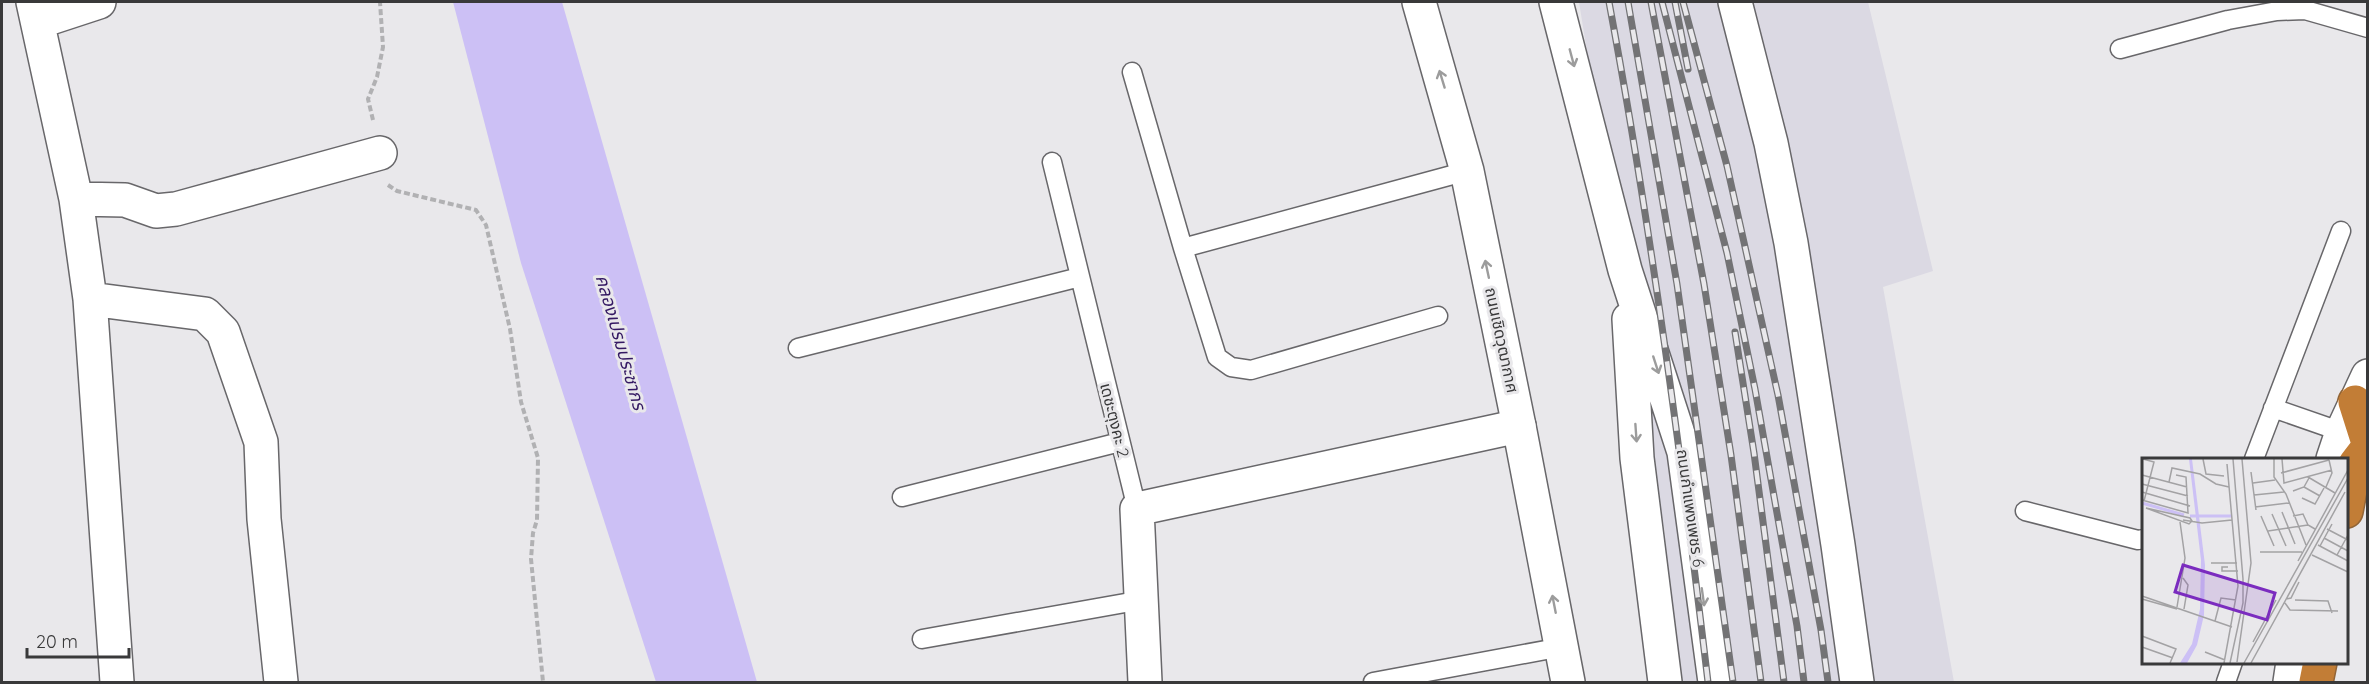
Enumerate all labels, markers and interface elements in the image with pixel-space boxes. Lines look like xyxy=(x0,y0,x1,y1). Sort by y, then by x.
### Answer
one-way arrow xyxy=(1566,48,1578,67)
one-way arrow xyxy=(1436,70,1447,89)
one-way arrow xyxy=(1481,260,1492,279)
water label: คลองเปรมประชากร xyxy=(591,272,652,413)
street label: ถนนเชิดวุฒากาศ xyxy=(1481,285,1523,395)
one-way arrow xyxy=(1651,355,1662,374)
street label: เดชะตุงคะ 2 xyxy=(1096,381,1134,459)
one-way arrow xyxy=(1630,422,1641,442)
street label: ถนนกำแพงเพชร 6 xyxy=(1673,448,1709,569)
inset map xyxy=(2142,458,2348,663)
one-way arrow xyxy=(1698,586,1709,606)
one-way arrow xyxy=(1548,595,1559,615)
scale bar xyxy=(27,621,129,659)
text: 20 m xyxy=(36,630,78,653)

